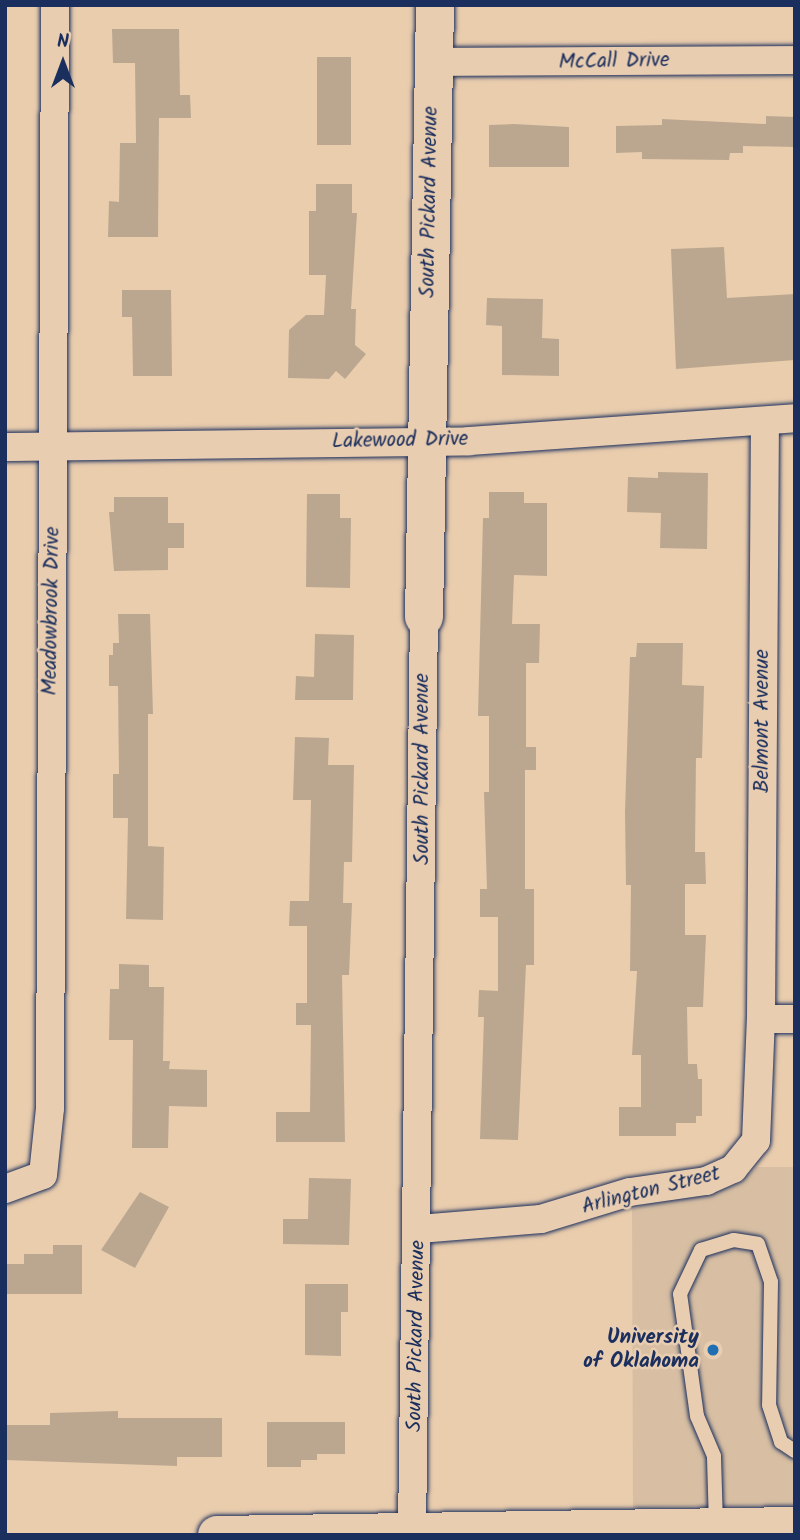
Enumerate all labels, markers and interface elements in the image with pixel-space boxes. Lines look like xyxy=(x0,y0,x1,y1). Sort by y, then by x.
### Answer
text: N xyxy=(57,27,69,57)
north arrow xyxy=(28,28,98,98)
street label: McCall Drive xyxy=(558,48,670,76)
street label: South Pickard Avenue xyxy=(416,106,444,298)
street label: Lakewood Drive xyxy=(332,427,468,455)
street label: Meadowbrook Drive xyxy=(38,526,66,696)
street label: Belmont Avenue xyxy=(750,649,776,793)
street label: South Pickard Avenue xyxy=(410,673,436,865)
street label: Arlington Street xyxy=(579,1162,723,1220)
street label: South Pickard Avenue xyxy=(403,1240,431,1432)
place label: University of Oklahoma xyxy=(583,1325,699,1375)
marker: University of Oklahoma xyxy=(705,1342,721,1358)

